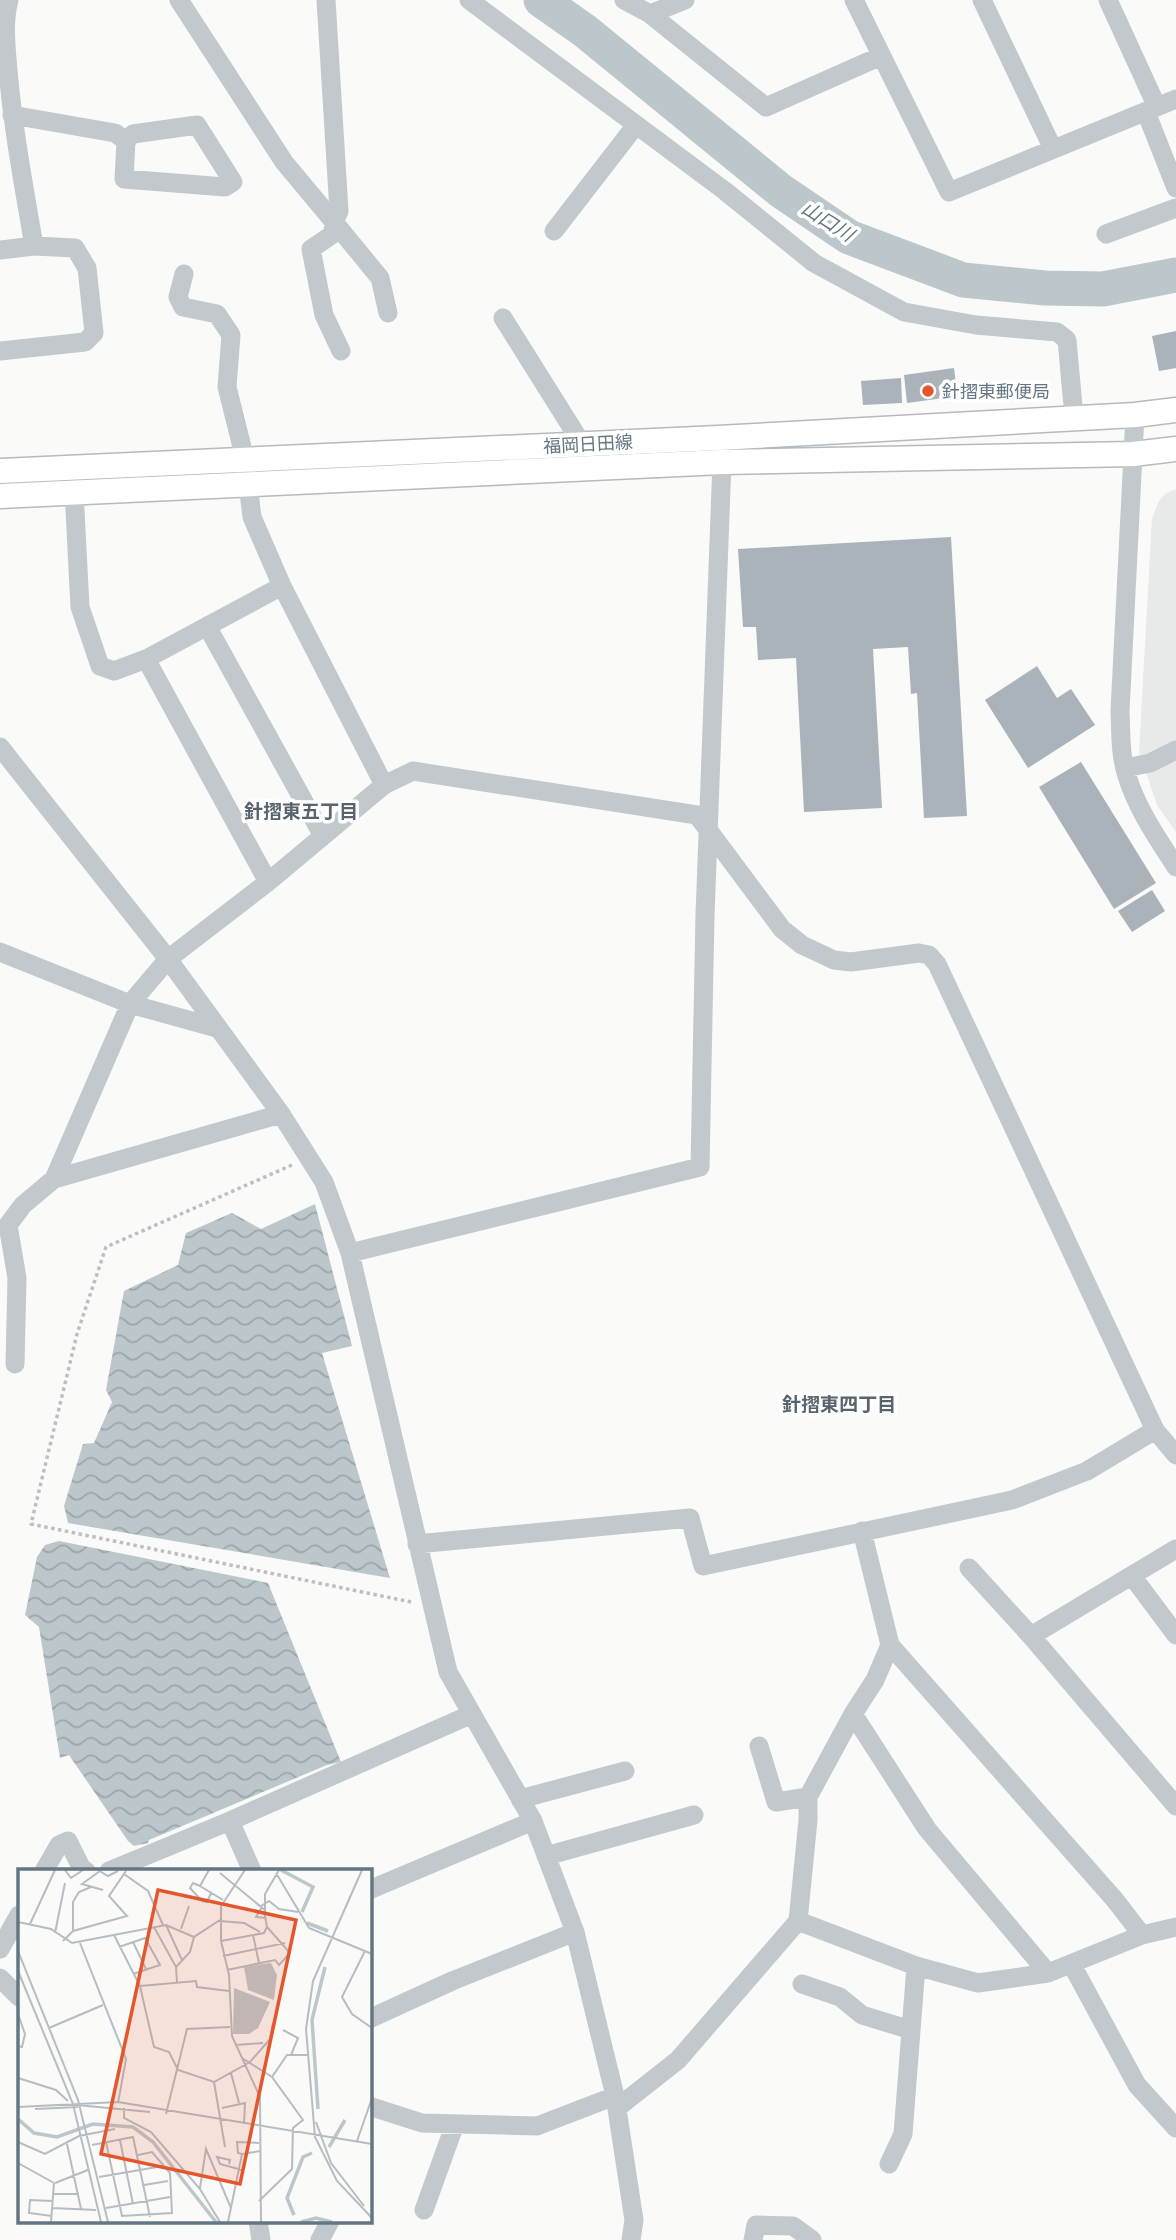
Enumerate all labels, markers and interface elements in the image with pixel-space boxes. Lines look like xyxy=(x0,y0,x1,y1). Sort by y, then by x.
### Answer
water label: 山口川 xyxy=(797,196,860,247)
place label: 針摺東郵便局 xyxy=(942,380,1050,403)
marker: 針摺東郵便局 xyxy=(920,383,936,399)
street label: 福岡日田線 xyxy=(542,430,634,458)
district label: 針摺東五丁目 xyxy=(244,799,358,823)
district label: 針摺東四丁目 xyxy=(782,1392,896,1416)
inset map xyxy=(18,1869,371,2222)

